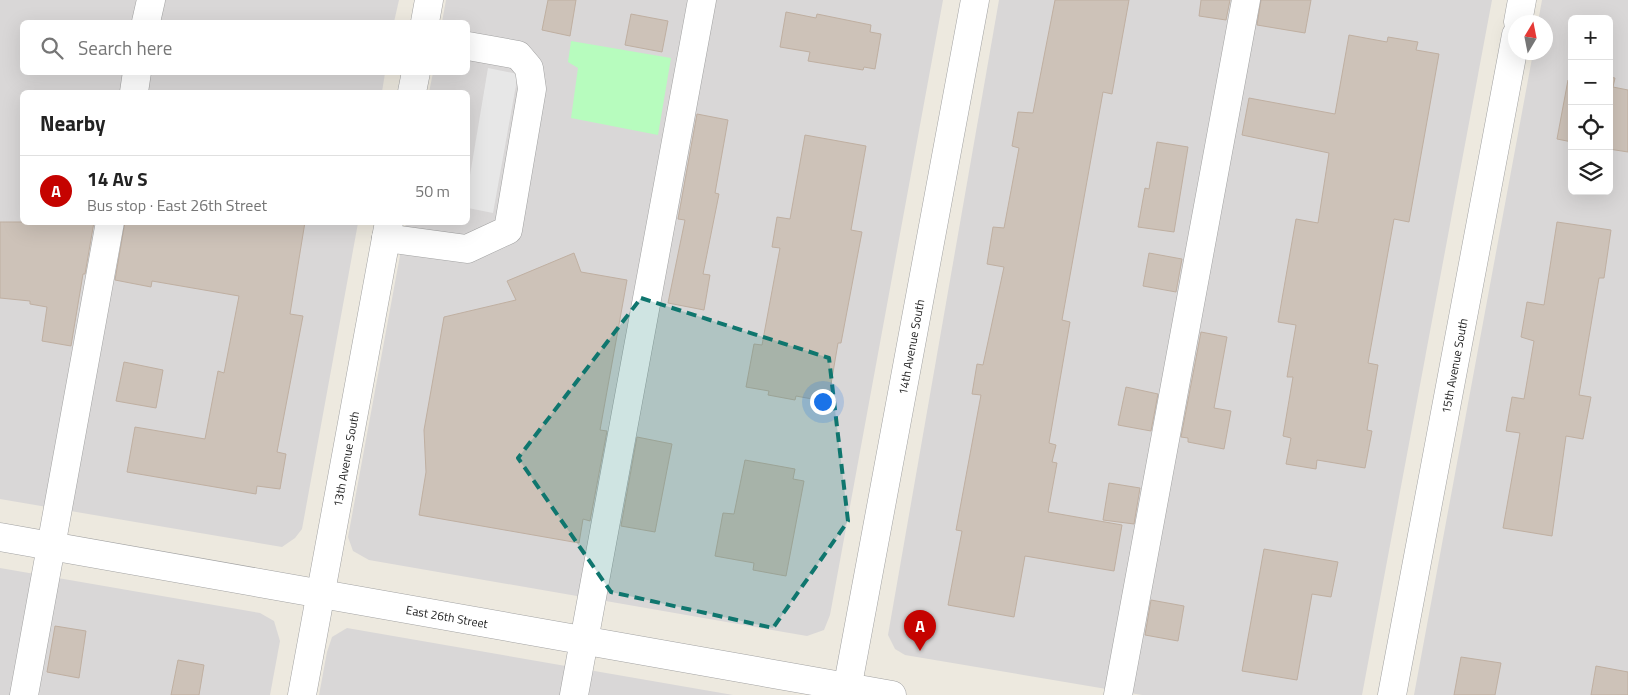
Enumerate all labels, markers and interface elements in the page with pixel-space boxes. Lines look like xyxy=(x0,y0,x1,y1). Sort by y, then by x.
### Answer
north arrow xyxy=(1508,15,1553,60)
map controls xyxy=(1568,15,1613,195)
button: + xyxy=(1568,15,1613,60)
search box xyxy=(20,20,470,75)
text: Search here xyxy=(78,33,172,62)
icon: search xyxy=(38,34,66,62)
button: − xyxy=(1568,60,1613,105)
button: locate xyxy=(1568,105,1613,150)
text: Nearby xyxy=(40,107,105,139)
button: layers xyxy=(1568,150,1613,195)
text: 14 Av S xyxy=(87,164,148,193)
text: A xyxy=(51,179,61,203)
text: 50 m xyxy=(415,179,450,203)
text: Bus stop · East 26th Street xyxy=(87,193,267,217)
street label: 14th Avenue South xyxy=(892,298,929,396)
street label: 15th Avenue South xyxy=(1436,316,1472,415)
your location xyxy=(810,389,836,415)
street label: 13th Avenue South xyxy=(327,410,364,508)
street label: East 26th Street xyxy=(405,600,490,633)
pin: A xyxy=(904,610,936,651)

